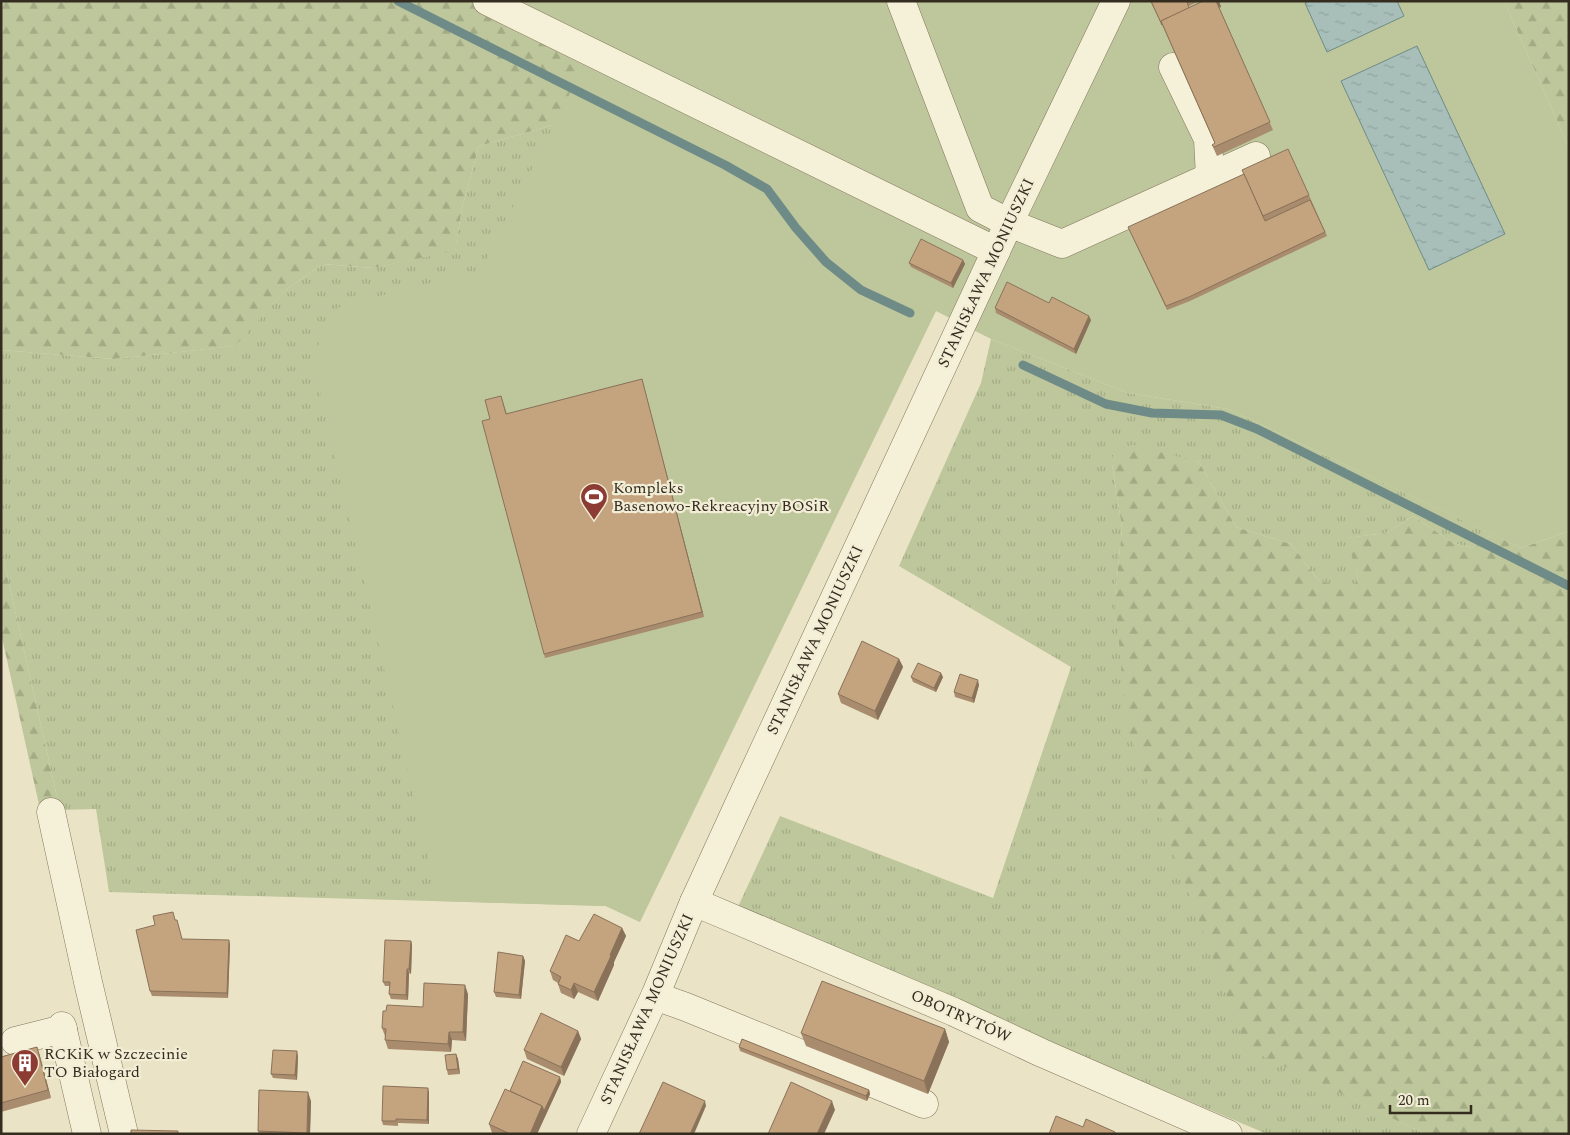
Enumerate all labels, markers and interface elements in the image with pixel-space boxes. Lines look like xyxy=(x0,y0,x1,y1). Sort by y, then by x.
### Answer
street label: STANISŁAWA MONIUSZKI xyxy=(931,174,1041,372)
place label: Kompleks Basenowo-Rekreacyjny BOSiR xyxy=(613,476,829,518)
sports icon: Kompleks Basenowo-Rekreacyjny BOSiR xyxy=(579,482,609,521)
street label: STANISŁAWA MONIUSZKI xyxy=(760,541,870,739)
street label: STANISŁAWA MONIUSZKI xyxy=(594,910,700,1108)
street label: OBOTRYTÓW xyxy=(907,983,1015,1049)
place label: RCKiK w Szczecinie TO Białogard xyxy=(44,1042,188,1084)
building icon: RCKiK w Szczecinie TO Białogard xyxy=(10,1048,40,1087)
scale bar xyxy=(1390,1082,1471,1114)
text: 20 m xyxy=(1398,1089,1430,1112)

